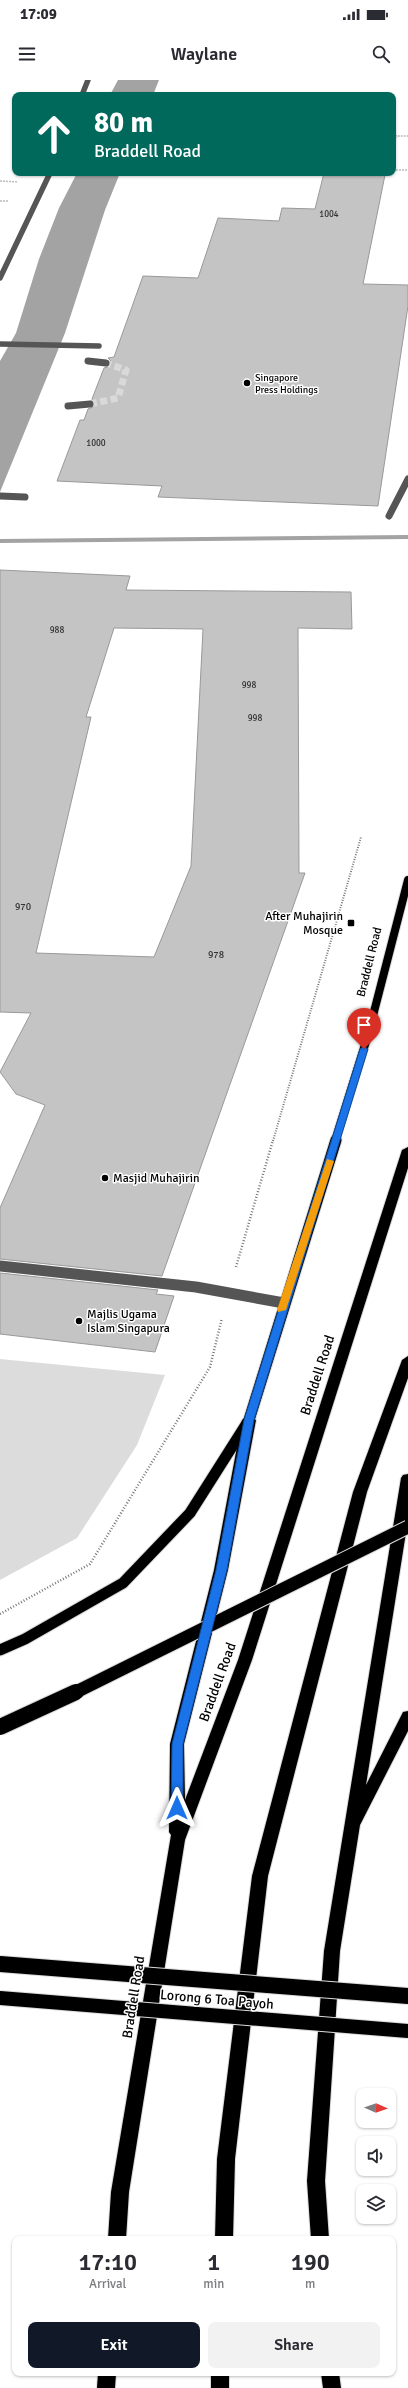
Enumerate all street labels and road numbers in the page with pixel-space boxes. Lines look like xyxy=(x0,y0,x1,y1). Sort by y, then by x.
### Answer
street label: Braddell Road xyxy=(354,926,385,999)
street label: Braddell Road xyxy=(297,1333,338,1417)
street label: Braddell Road xyxy=(195,1640,240,1724)
street label: Braddell Road xyxy=(119,1955,148,2040)
street label: Lorong 6 Toa Payoh xyxy=(159,1986,275,2013)

